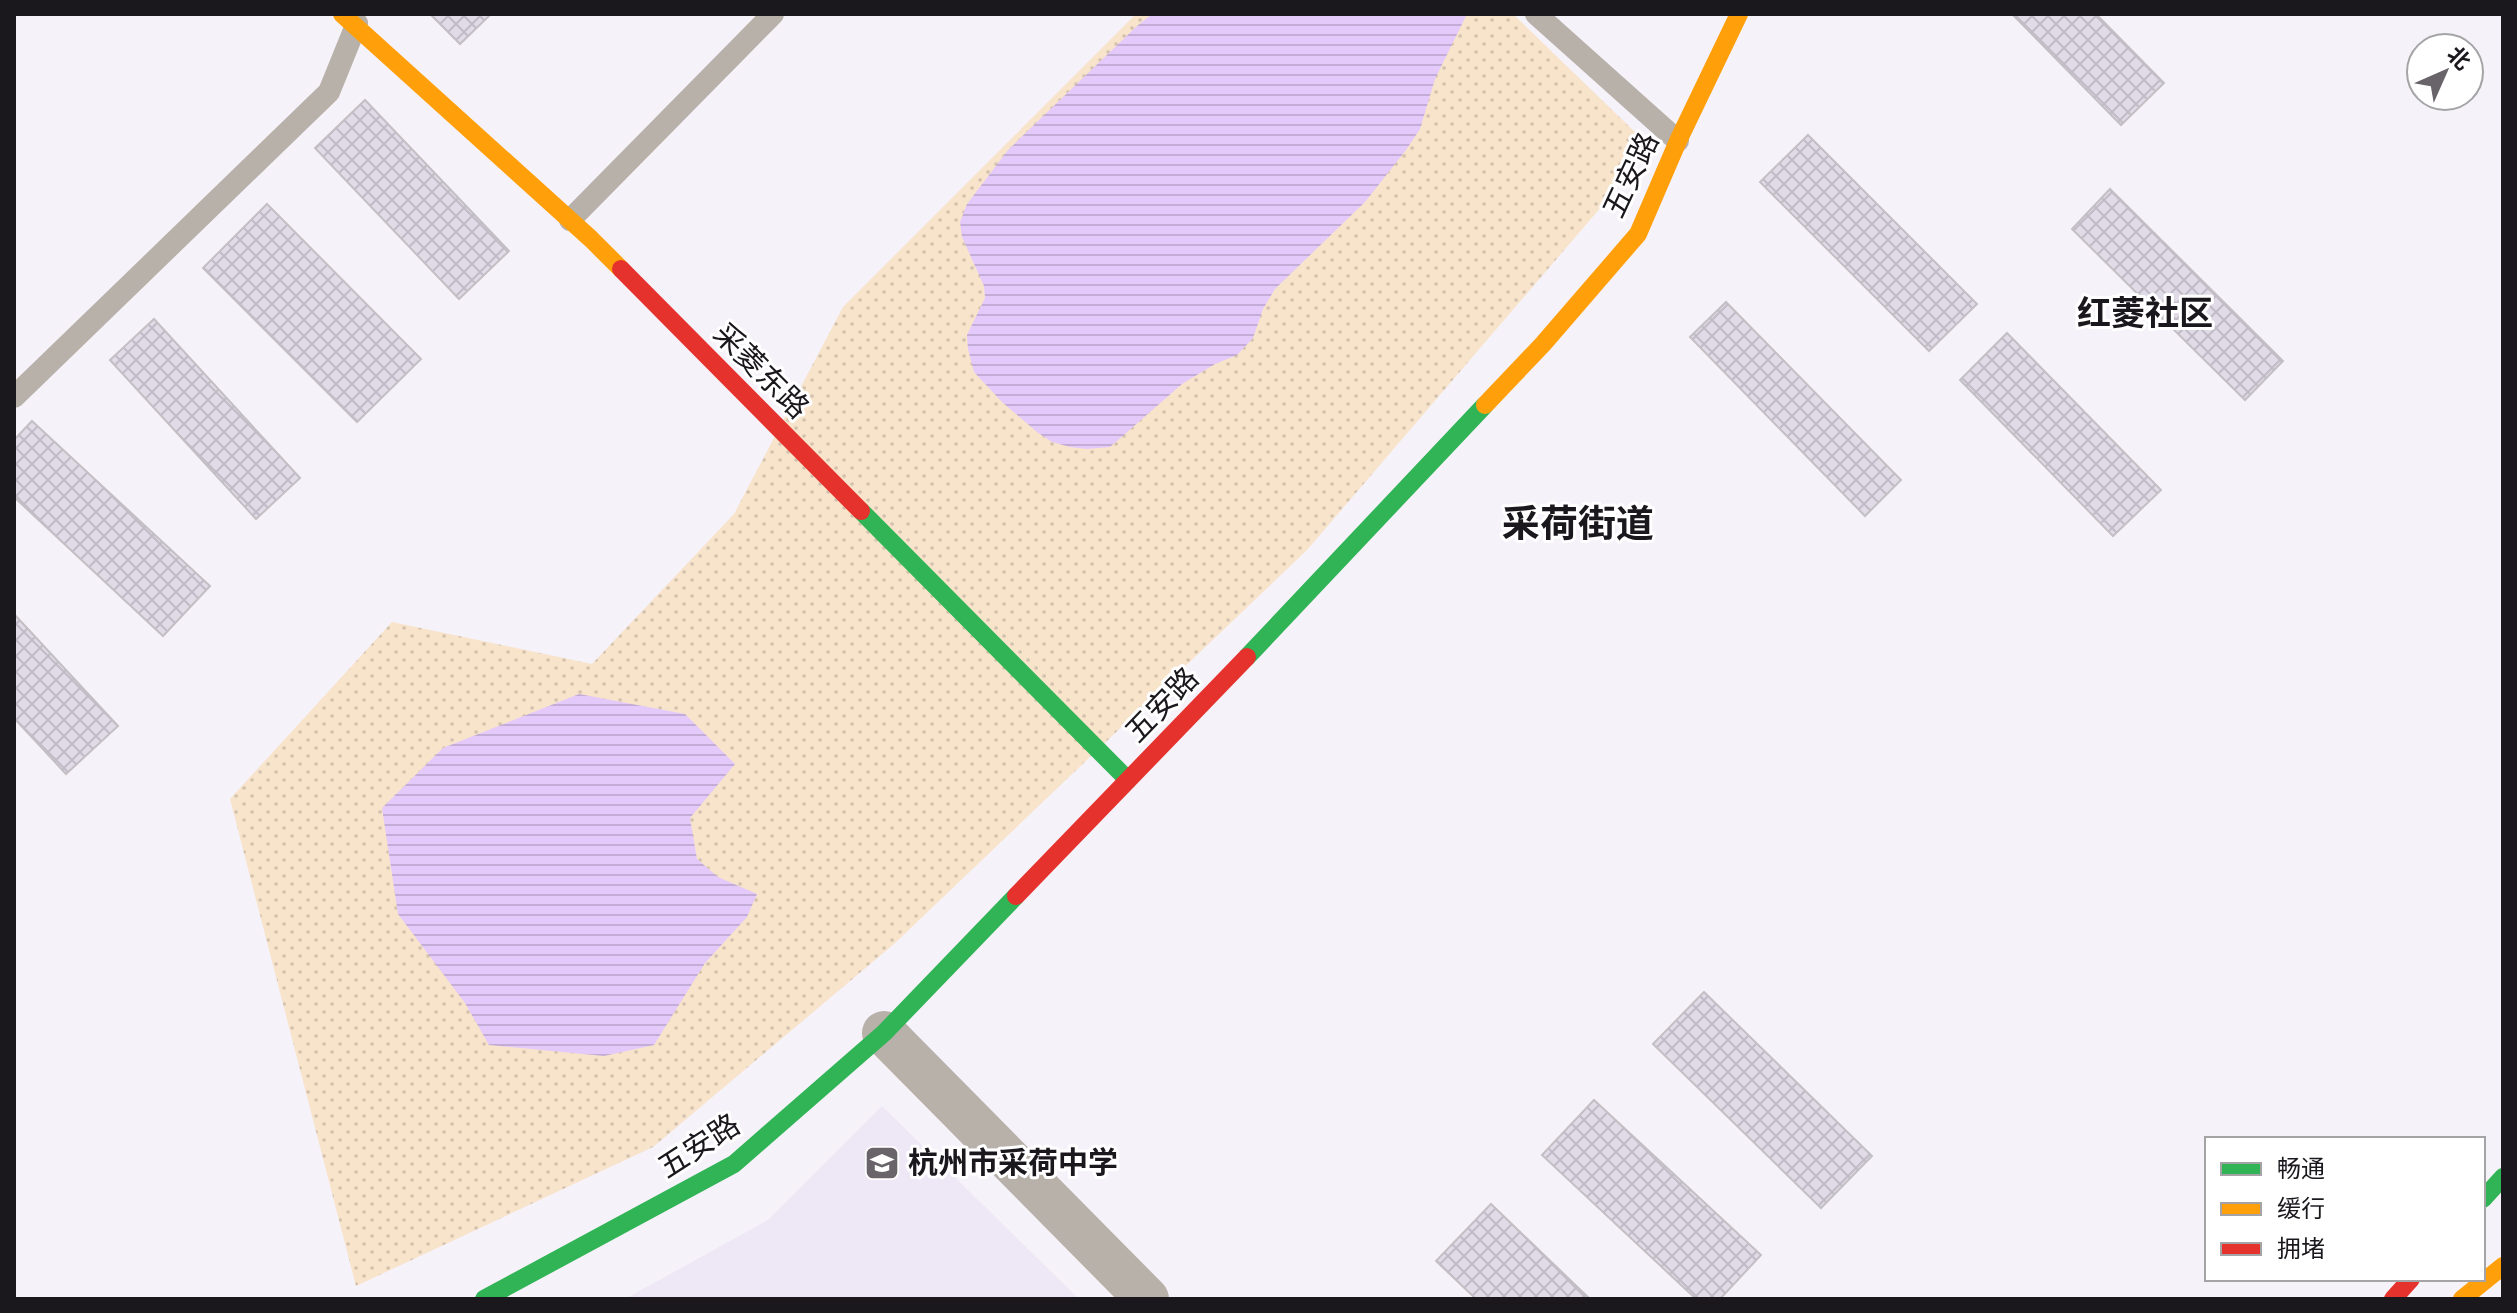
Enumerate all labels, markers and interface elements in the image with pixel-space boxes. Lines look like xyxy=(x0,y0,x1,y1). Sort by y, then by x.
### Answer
north arrow xyxy=(2405,32,2485,112)
text: 北 xyxy=(2439,38,2479,78)
street label: 五安路 xyxy=(1590,124,1670,225)
district label: 红菱社区 xyxy=(2077,286,2213,338)
street label: 采菱东路 xyxy=(703,312,820,429)
district label: 采荷街道 xyxy=(1502,494,1654,552)
street label: 五安路 xyxy=(1113,656,1209,753)
street label: 五安路 xyxy=(648,1101,749,1189)
legend xyxy=(2205,1137,2485,1281)
place label: 杭州市采荷中学 xyxy=(908,1139,1118,1185)
school or university icon: 杭州市采荷中学 xyxy=(863,1144,901,1182)
text: 畅通 xyxy=(2277,1150,2325,1186)
text: 缓行 xyxy=(2277,1190,2325,1226)
text: 拥堵 xyxy=(2277,1230,2325,1266)

